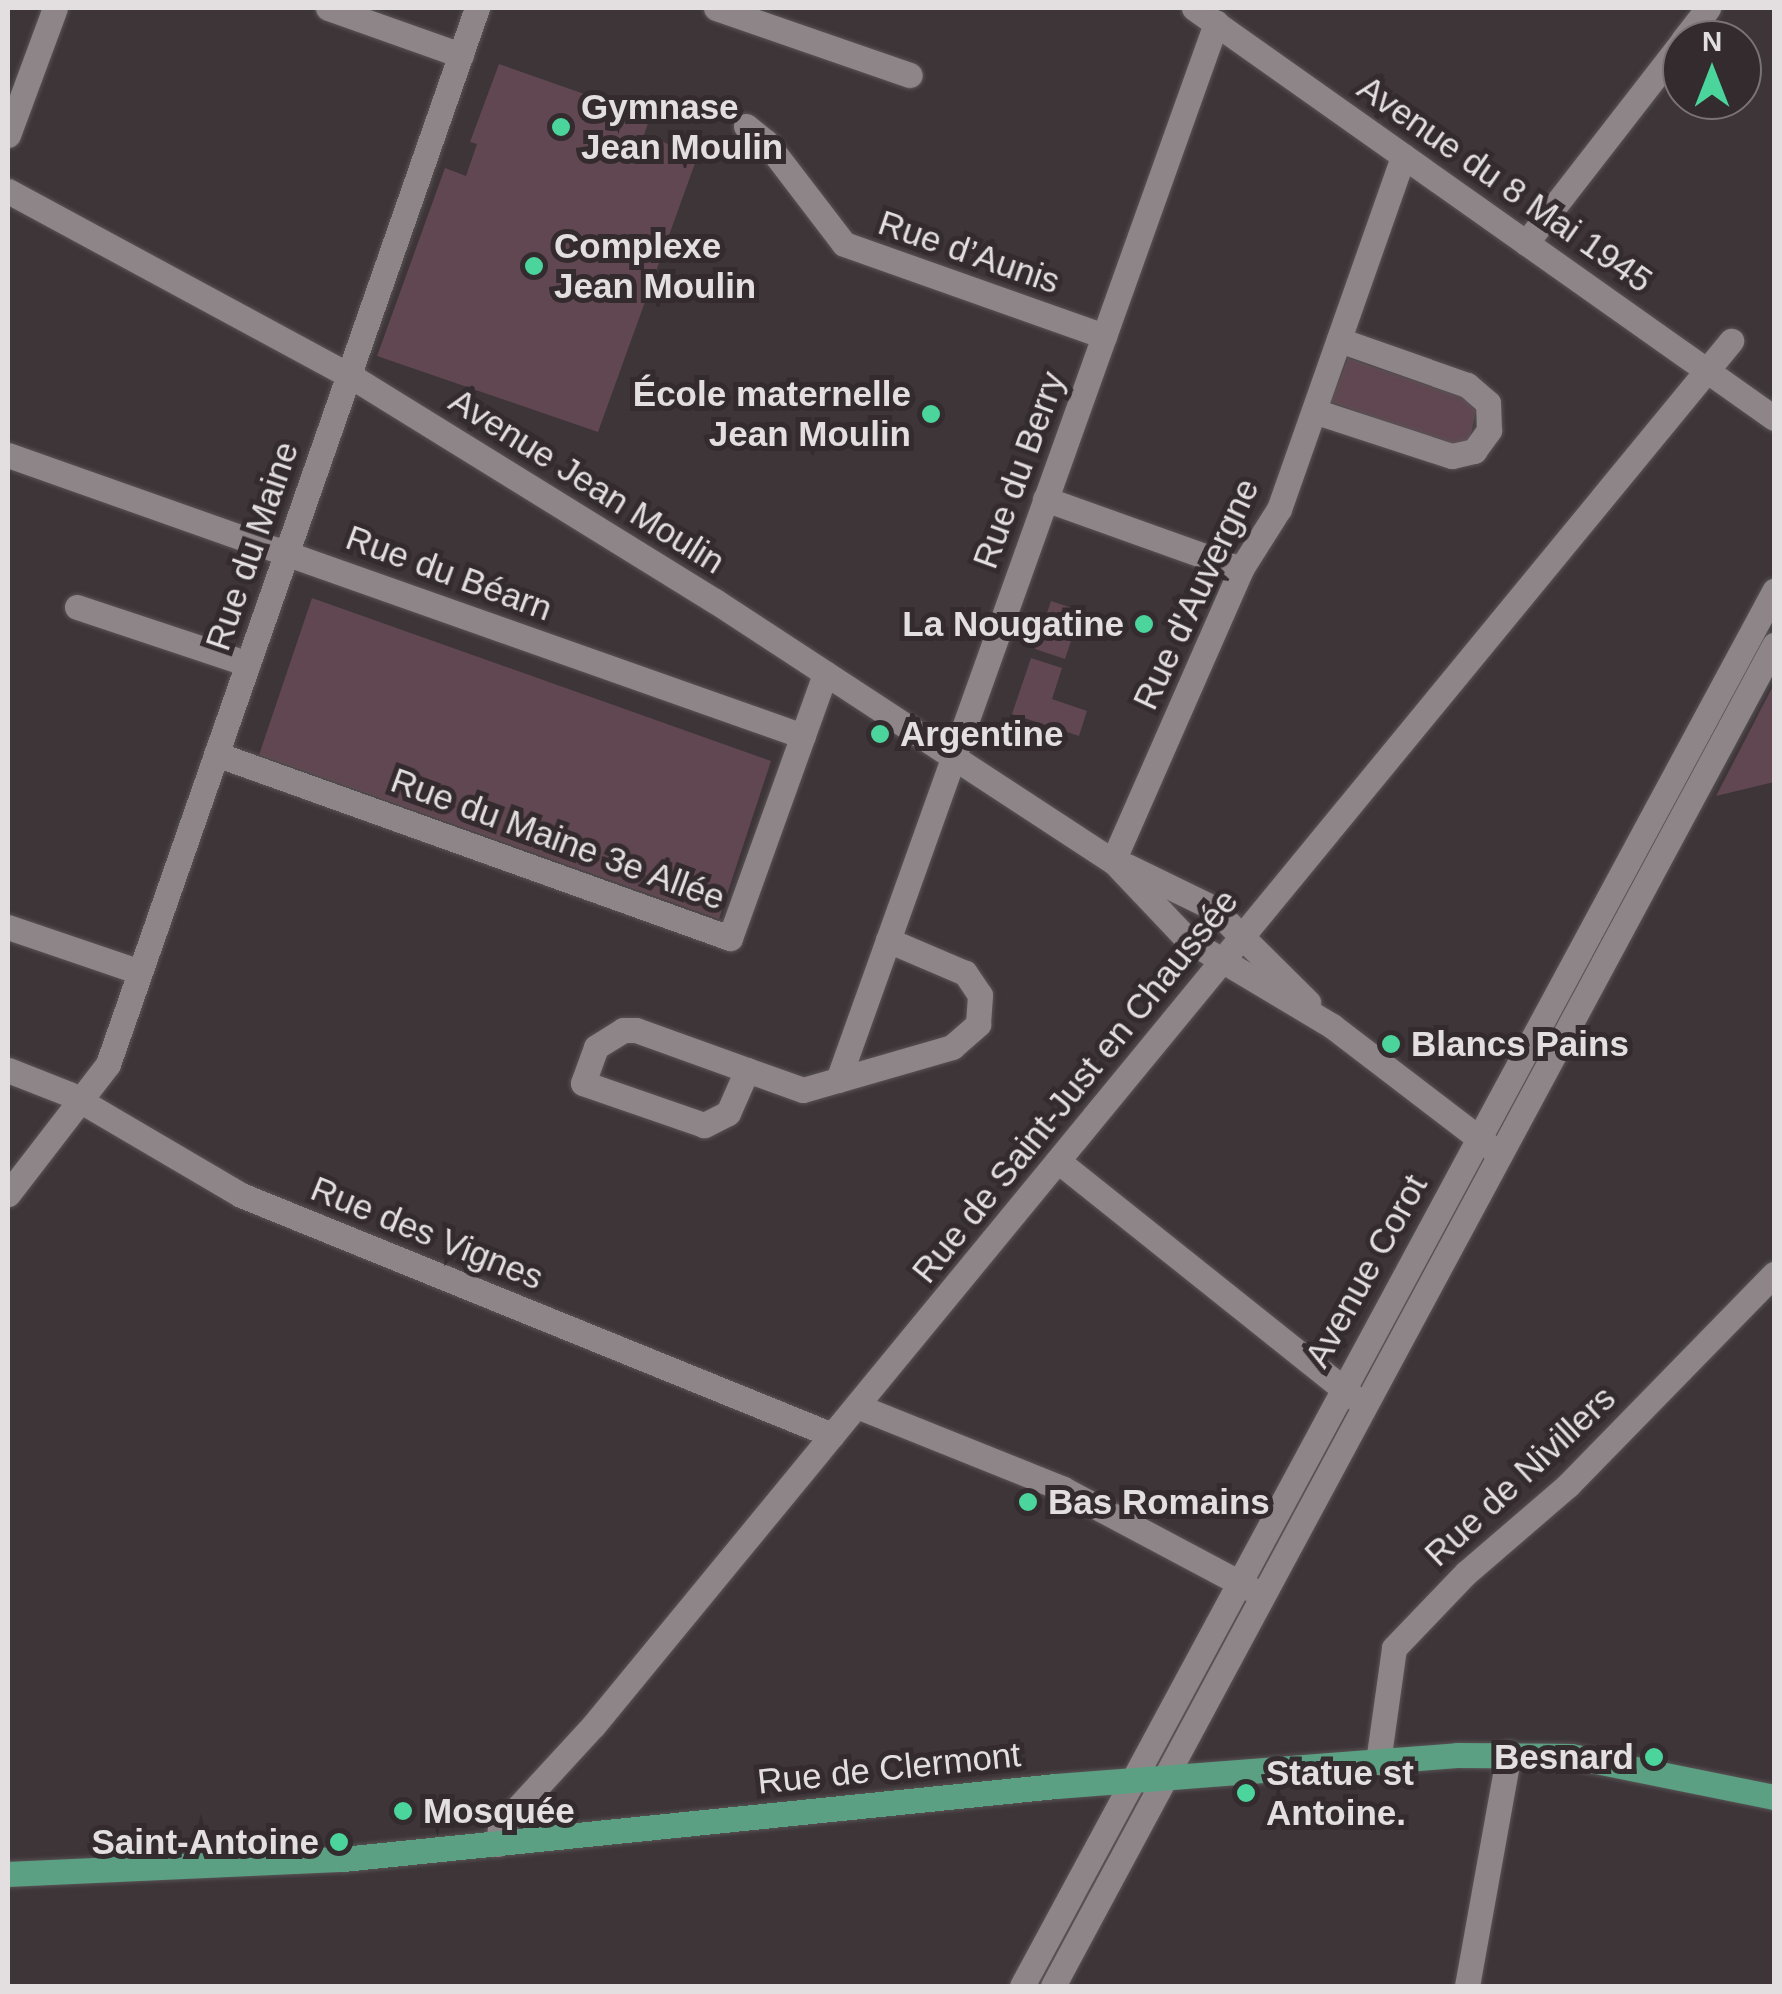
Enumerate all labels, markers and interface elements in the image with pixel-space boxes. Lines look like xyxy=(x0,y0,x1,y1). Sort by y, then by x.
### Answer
north arrow xyxy=(1662,20,1762,120)
text: N xyxy=(1702,26,1722,57)
street label: Avenue du 8 Mai 1945 xyxy=(1350,67,1660,301)
place label: Gymnase Jean Moulin xyxy=(581,86,783,168)
marker: Gymnase Jean Moulin xyxy=(550,116,572,138)
street label: Rue d’Aunis xyxy=(873,201,1065,303)
place label: Complexe Jean Moulin xyxy=(554,225,756,307)
marker: Complexe Jean Moulin xyxy=(523,255,545,277)
street label: Rue du Berry xyxy=(964,366,1074,574)
place label: École maternelle Jean Moulin xyxy=(633,373,911,455)
street label: Avenue Jean Moulin xyxy=(442,379,732,583)
marker: École maternelle Jean Moulin xyxy=(920,403,942,425)
street label: Rue du Maine xyxy=(197,436,307,656)
street label: Rue d'Auvergne xyxy=(1124,472,1268,716)
street label: Rue du Béarn xyxy=(340,516,558,630)
place label: La Nougatine xyxy=(902,603,1124,645)
marker: La Nougatine xyxy=(1133,613,1155,635)
place label: Argentine xyxy=(900,713,1063,755)
marker: Argentine xyxy=(869,723,891,745)
street label: Rue du Maine 3e Allée xyxy=(384,759,732,919)
street label: Rue de Saint-Just en Chaussée xyxy=(903,881,1247,1291)
place label: Blancs Pains xyxy=(1411,1023,1629,1065)
marker: Blancs Pains xyxy=(1380,1033,1402,1055)
street label: Rue des Vignes xyxy=(305,1167,549,1299)
street label: Avenue Corot xyxy=(1296,1168,1436,1374)
street label: Rue de Nivillers xyxy=(1416,1377,1624,1575)
place label: Bas Romains xyxy=(1048,1481,1270,1523)
marker: Bas Romains xyxy=(1017,1491,1039,1513)
street label: Rue de Clermont xyxy=(755,1733,1023,1803)
place label: Besnard xyxy=(1494,1736,1634,1778)
marker: Besnard xyxy=(1643,1746,1665,1768)
place label: Statue st Antoine. xyxy=(1266,1752,1414,1834)
marker: Statue st Antoine. xyxy=(1235,1782,1257,1804)
place label: Mosquée xyxy=(423,1790,575,1832)
marker: Mosquée xyxy=(392,1800,414,1822)
place label: Saint-Antoine xyxy=(92,1821,319,1863)
marker: Saint-Antoine xyxy=(328,1831,350,1853)

